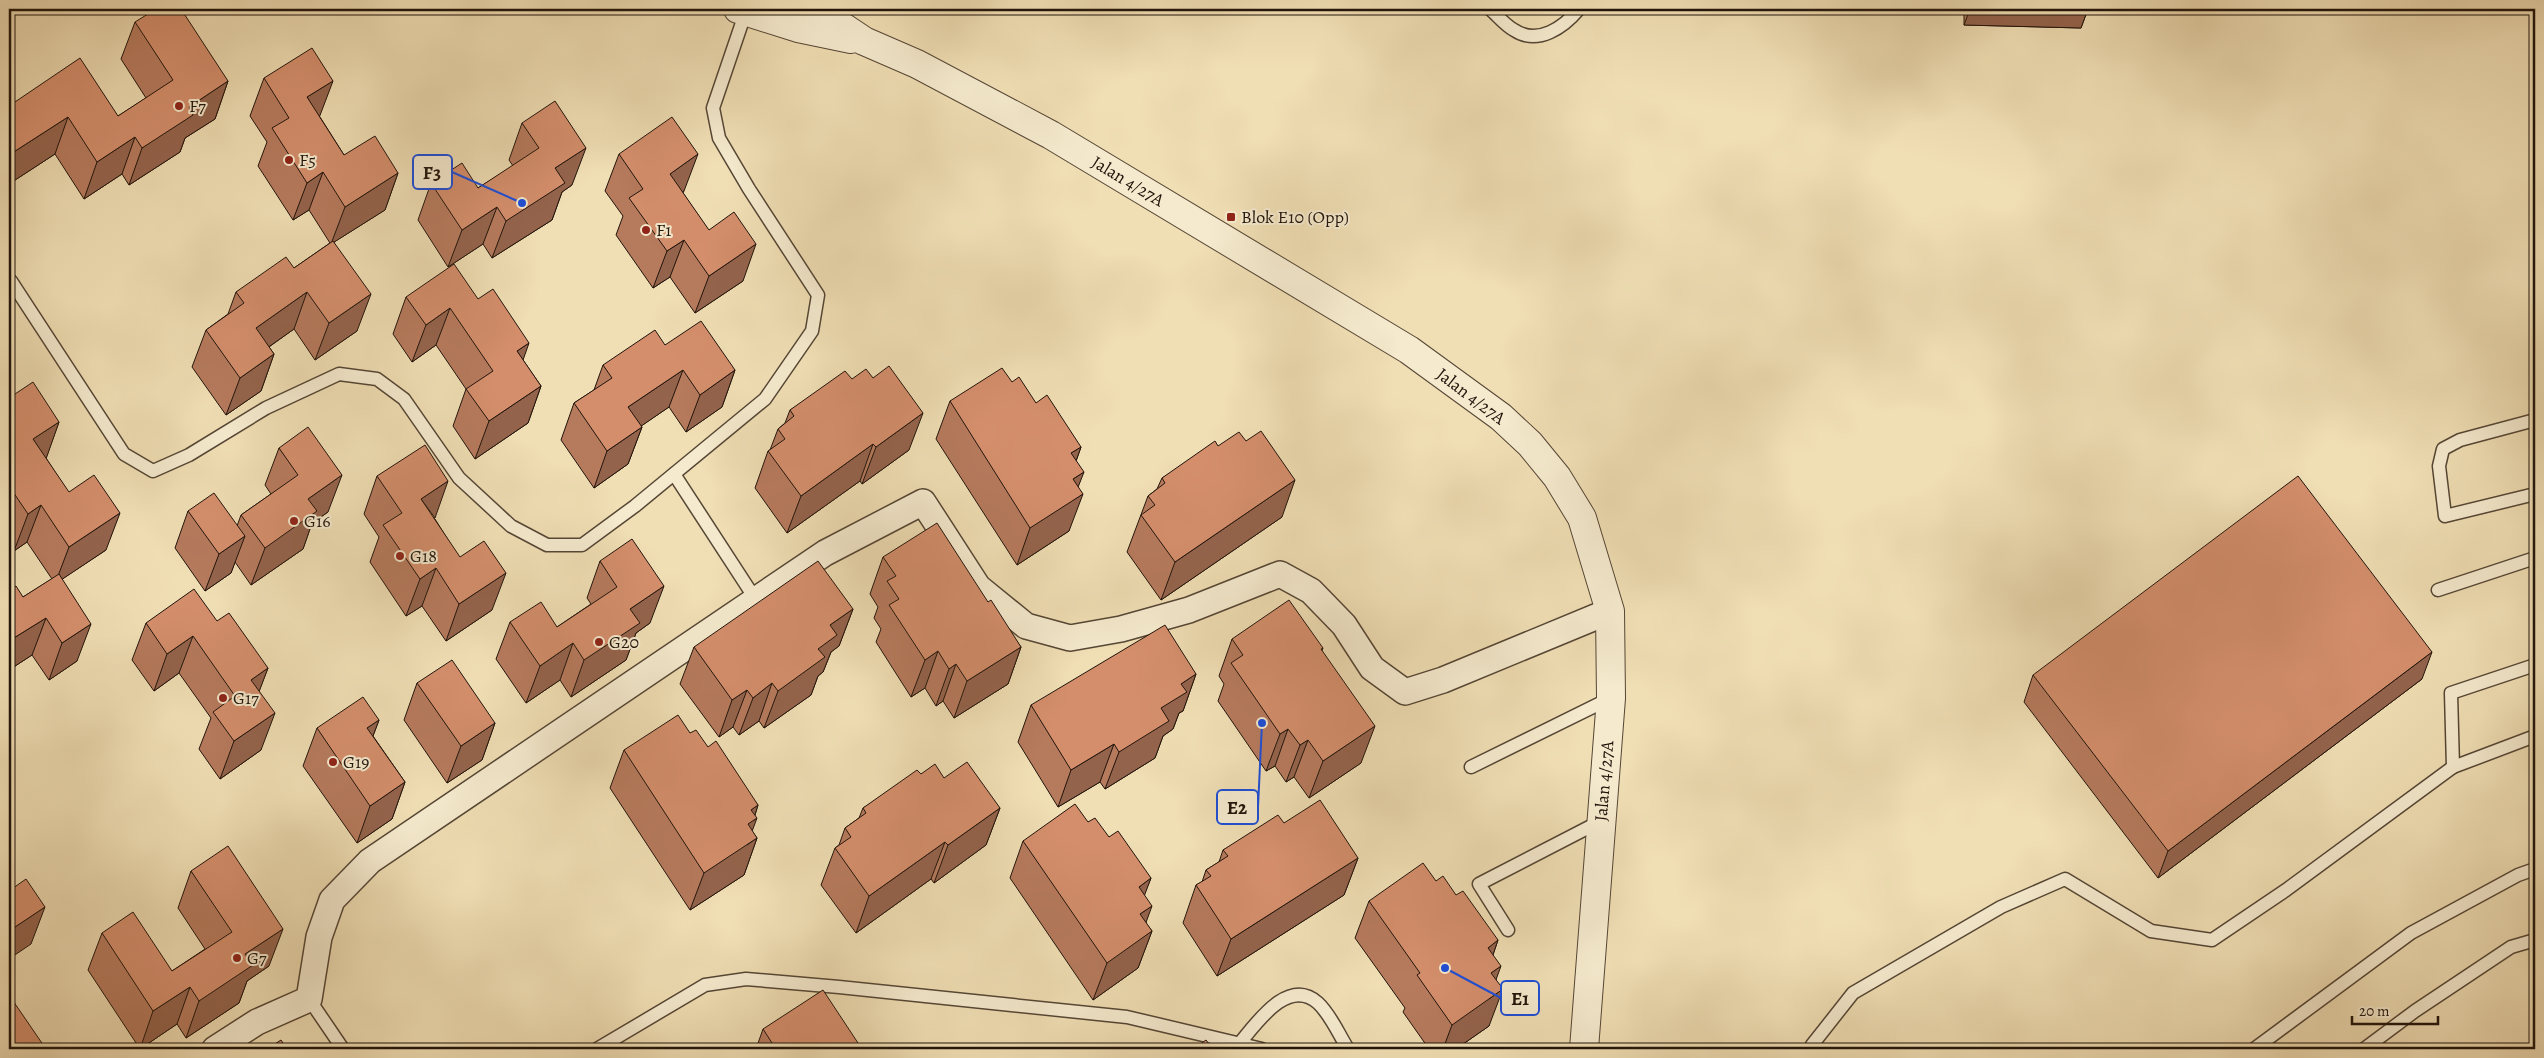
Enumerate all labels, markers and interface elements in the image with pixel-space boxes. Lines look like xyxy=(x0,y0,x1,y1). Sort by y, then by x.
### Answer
place label: F7 xyxy=(189,94,206,118)
marker: F7 xyxy=(173,100,185,112)
place label: F5 xyxy=(299,148,316,172)
street label: Jalan 4/27A xyxy=(1087,150,1169,212)
marker: F5 xyxy=(283,154,295,166)
callout: F3 xyxy=(413,155,452,189)
text: F3 xyxy=(423,160,441,186)
place label: Blok E10 (Opp) xyxy=(1241,205,1349,229)
marker: Blok E10 (Opp) xyxy=(1225,211,1237,223)
place label: F1 xyxy=(656,218,671,242)
marker: F1 xyxy=(640,224,652,236)
street label: Jalan 4/27A xyxy=(1432,362,1511,430)
place label: G16 xyxy=(304,509,330,533)
marker: G16 xyxy=(288,515,300,527)
place label: G18 xyxy=(410,544,437,568)
marker: G18 xyxy=(394,550,406,562)
place label: G20 xyxy=(609,630,639,654)
marker: G20 xyxy=(593,636,605,648)
place label: G17 xyxy=(233,686,259,710)
marker: G17 xyxy=(217,692,229,704)
street label: Jalan 4/27A xyxy=(1589,739,1620,822)
place label: G19 xyxy=(343,750,369,774)
marker: G19 xyxy=(327,756,339,768)
callout: E2 xyxy=(1217,790,1258,824)
text: E2 xyxy=(1227,795,1247,821)
place label: G7 xyxy=(247,946,267,970)
marker: G7 xyxy=(231,952,243,964)
callout: E1 xyxy=(1501,981,1539,1015)
text: E1 xyxy=(1511,986,1529,1012)
scale bar xyxy=(2352,993,2438,1025)
text: 20 m xyxy=(2359,1001,2390,1021)

